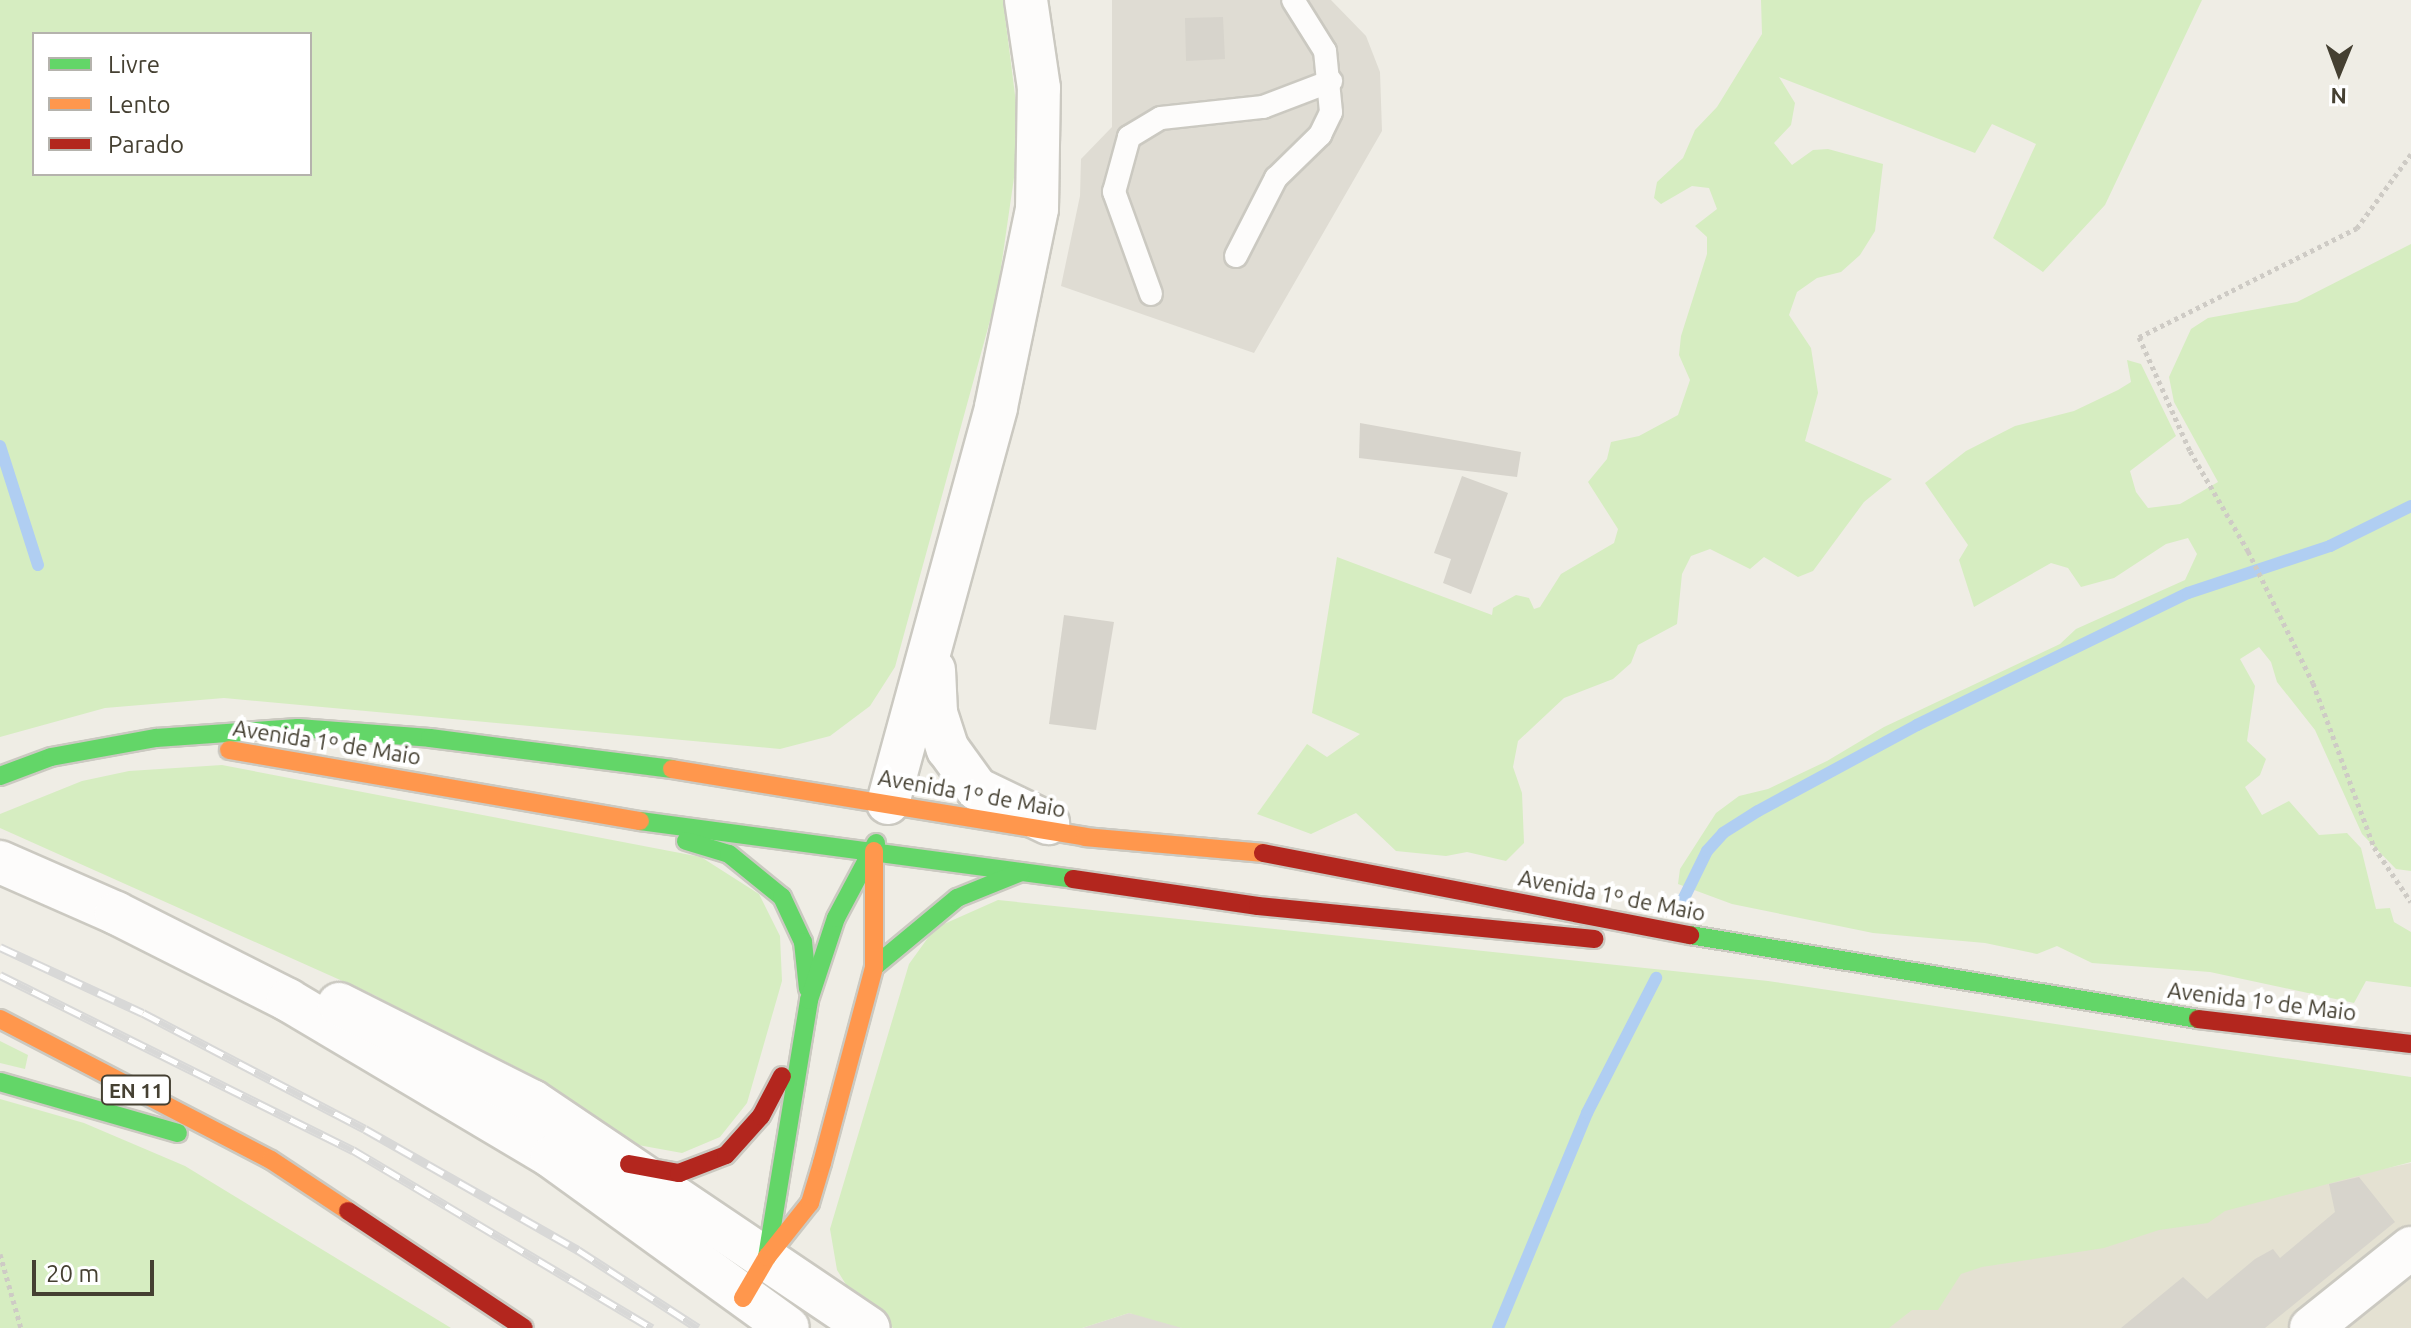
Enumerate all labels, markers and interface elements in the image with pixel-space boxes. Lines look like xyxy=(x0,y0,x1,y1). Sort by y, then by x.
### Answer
legend xyxy=(32,32,312,176)
north arrow xyxy=(2299,32,2379,112)
text: Livre xyxy=(108,51,160,78)
text: N xyxy=(2330,84,2347,109)
text: Lento xyxy=(108,91,171,118)
text: Parado xyxy=(108,131,184,158)
street label: Avenida 1º de Maio xyxy=(231,714,423,770)
street label: Avenida 1º de Maio xyxy=(876,764,1068,822)
street label: Avenida 1º de Maio xyxy=(1516,864,1708,926)
street label: Avenida 1º de Maio xyxy=(2166,976,2358,1026)
road number: EN 11 xyxy=(100,1074,172,1106)
scale bar xyxy=(36,1244,158,1294)
text: 20 m xyxy=(46,1260,99,1287)

